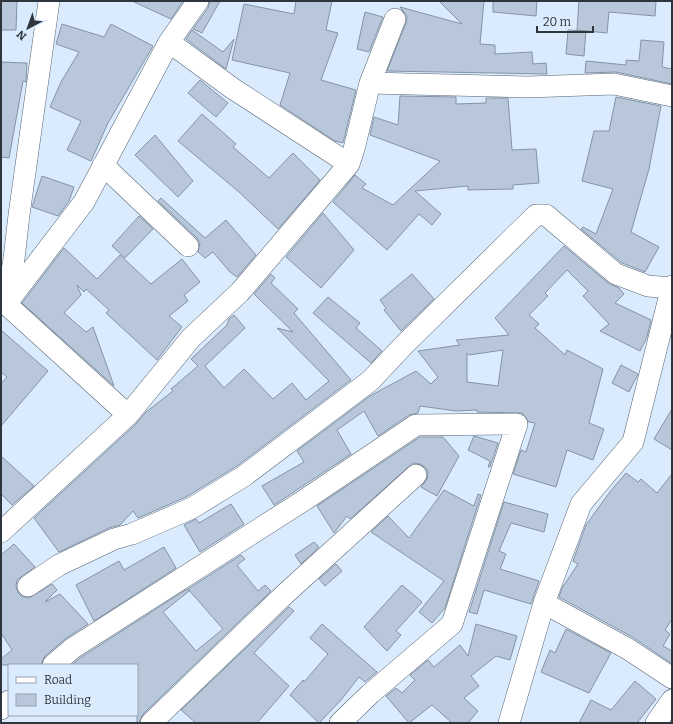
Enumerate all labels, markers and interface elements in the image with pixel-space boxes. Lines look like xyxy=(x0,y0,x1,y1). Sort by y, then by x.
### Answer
north arrow xyxy=(8,8,48,48)
scale bar xyxy=(537,8,593,34)
text: 20 m xyxy=(543,15,572,29)
text: N xyxy=(14,27,29,43)
legend xyxy=(8,664,138,716)
text: Road xyxy=(44,673,72,687)
text: Building xyxy=(44,693,91,707)

